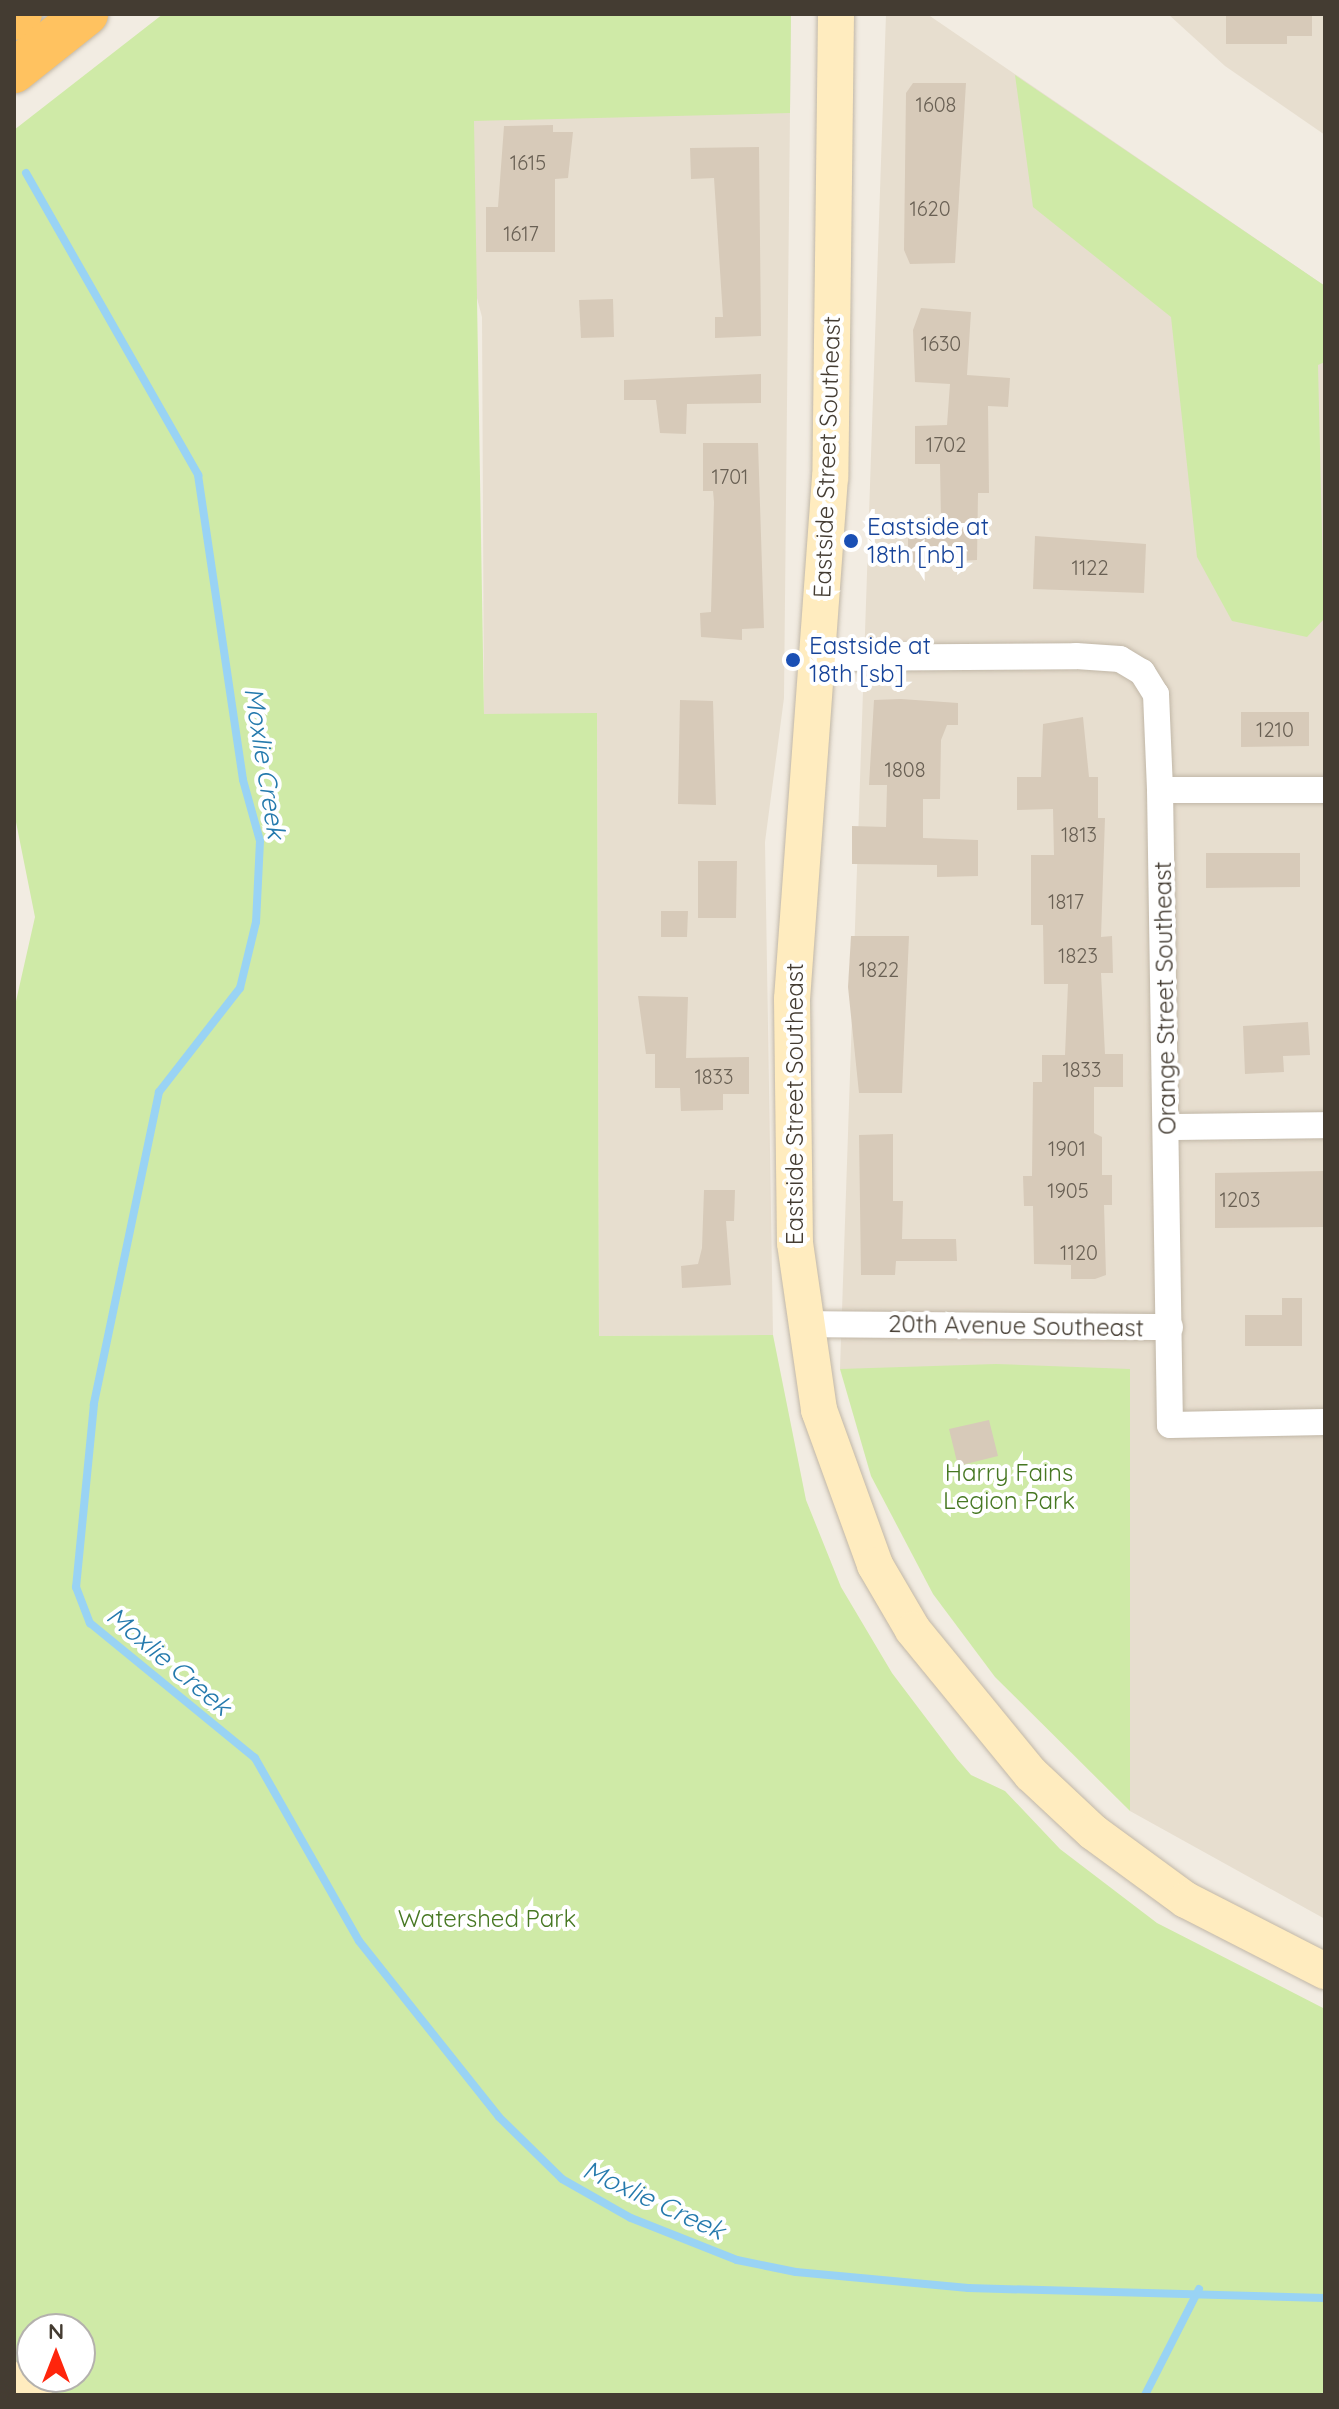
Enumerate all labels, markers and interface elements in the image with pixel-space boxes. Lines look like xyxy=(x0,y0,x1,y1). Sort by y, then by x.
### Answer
house number: 1608 xyxy=(916,92,956,116)
house number: 1615 xyxy=(510,150,546,174)
house number: 1620 xyxy=(909,196,951,220)
house number: 1617 xyxy=(503,221,539,245)
street label: Eastside Street Southeast xyxy=(808,315,846,599)
house number: 1630 xyxy=(921,331,961,355)
house number: 1702 xyxy=(926,432,966,456)
house number: 1701 xyxy=(712,464,748,488)
place label: Eastside at 18th [nb] xyxy=(867,513,989,569)
marker: Eastside at 18th [nb] xyxy=(842,532,860,550)
house number: 1122 xyxy=(1072,555,1108,579)
place label: Eastside at 18th [sb] xyxy=(809,632,931,688)
marker: Eastside at 18th [sb] xyxy=(784,651,802,669)
water label: Moxlie Creek xyxy=(238,685,292,841)
house number: 1210 xyxy=(1256,717,1294,741)
house number: 1808 xyxy=(885,757,925,781)
house number: 1813 xyxy=(1061,822,1097,846)
street label: Orange Street Southeast xyxy=(1148,861,1182,1135)
house number: 1817 xyxy=(1048,889,1084,913)
house number: 1823 xyxy=(1058,943,1098,967)
house number: 1822 xyxy=(859,957,899,981)
street label: Eastside Street Southeast xyxy=(781,963,809,1245)
house number: 1833 xyxy=(1062,1057,1102,1081)
house number: 1833 xyxy=(694,1064,734,1088)
house number: 1901 xyxy=(1048,1136,1086,1160)
house number: 1905 xyxy=(1047,1178,1089,1202)
house number: 1203 xyxy=(1220,1187,1260,1211)
house number: 1120 xyxy=(1060,1240,1098,1264)
street label: 20th Avenue Southeast xyxy=(888,1309,1144,1343)
park label: Harry Fains Legion Park xyxy=(943,1459,1075,1515)
water label: Moxlie Creek xyxy=(101,1600,237,1722)
park label: Watershed Park xyxy=(398,1905,576,1933)
water label: Moxlie Creek xyxy=(578,2154,730,2246)
north arrow xyxy=(16,2313,96,2393)
text: N xyxy=(48,2317,64,2345)

